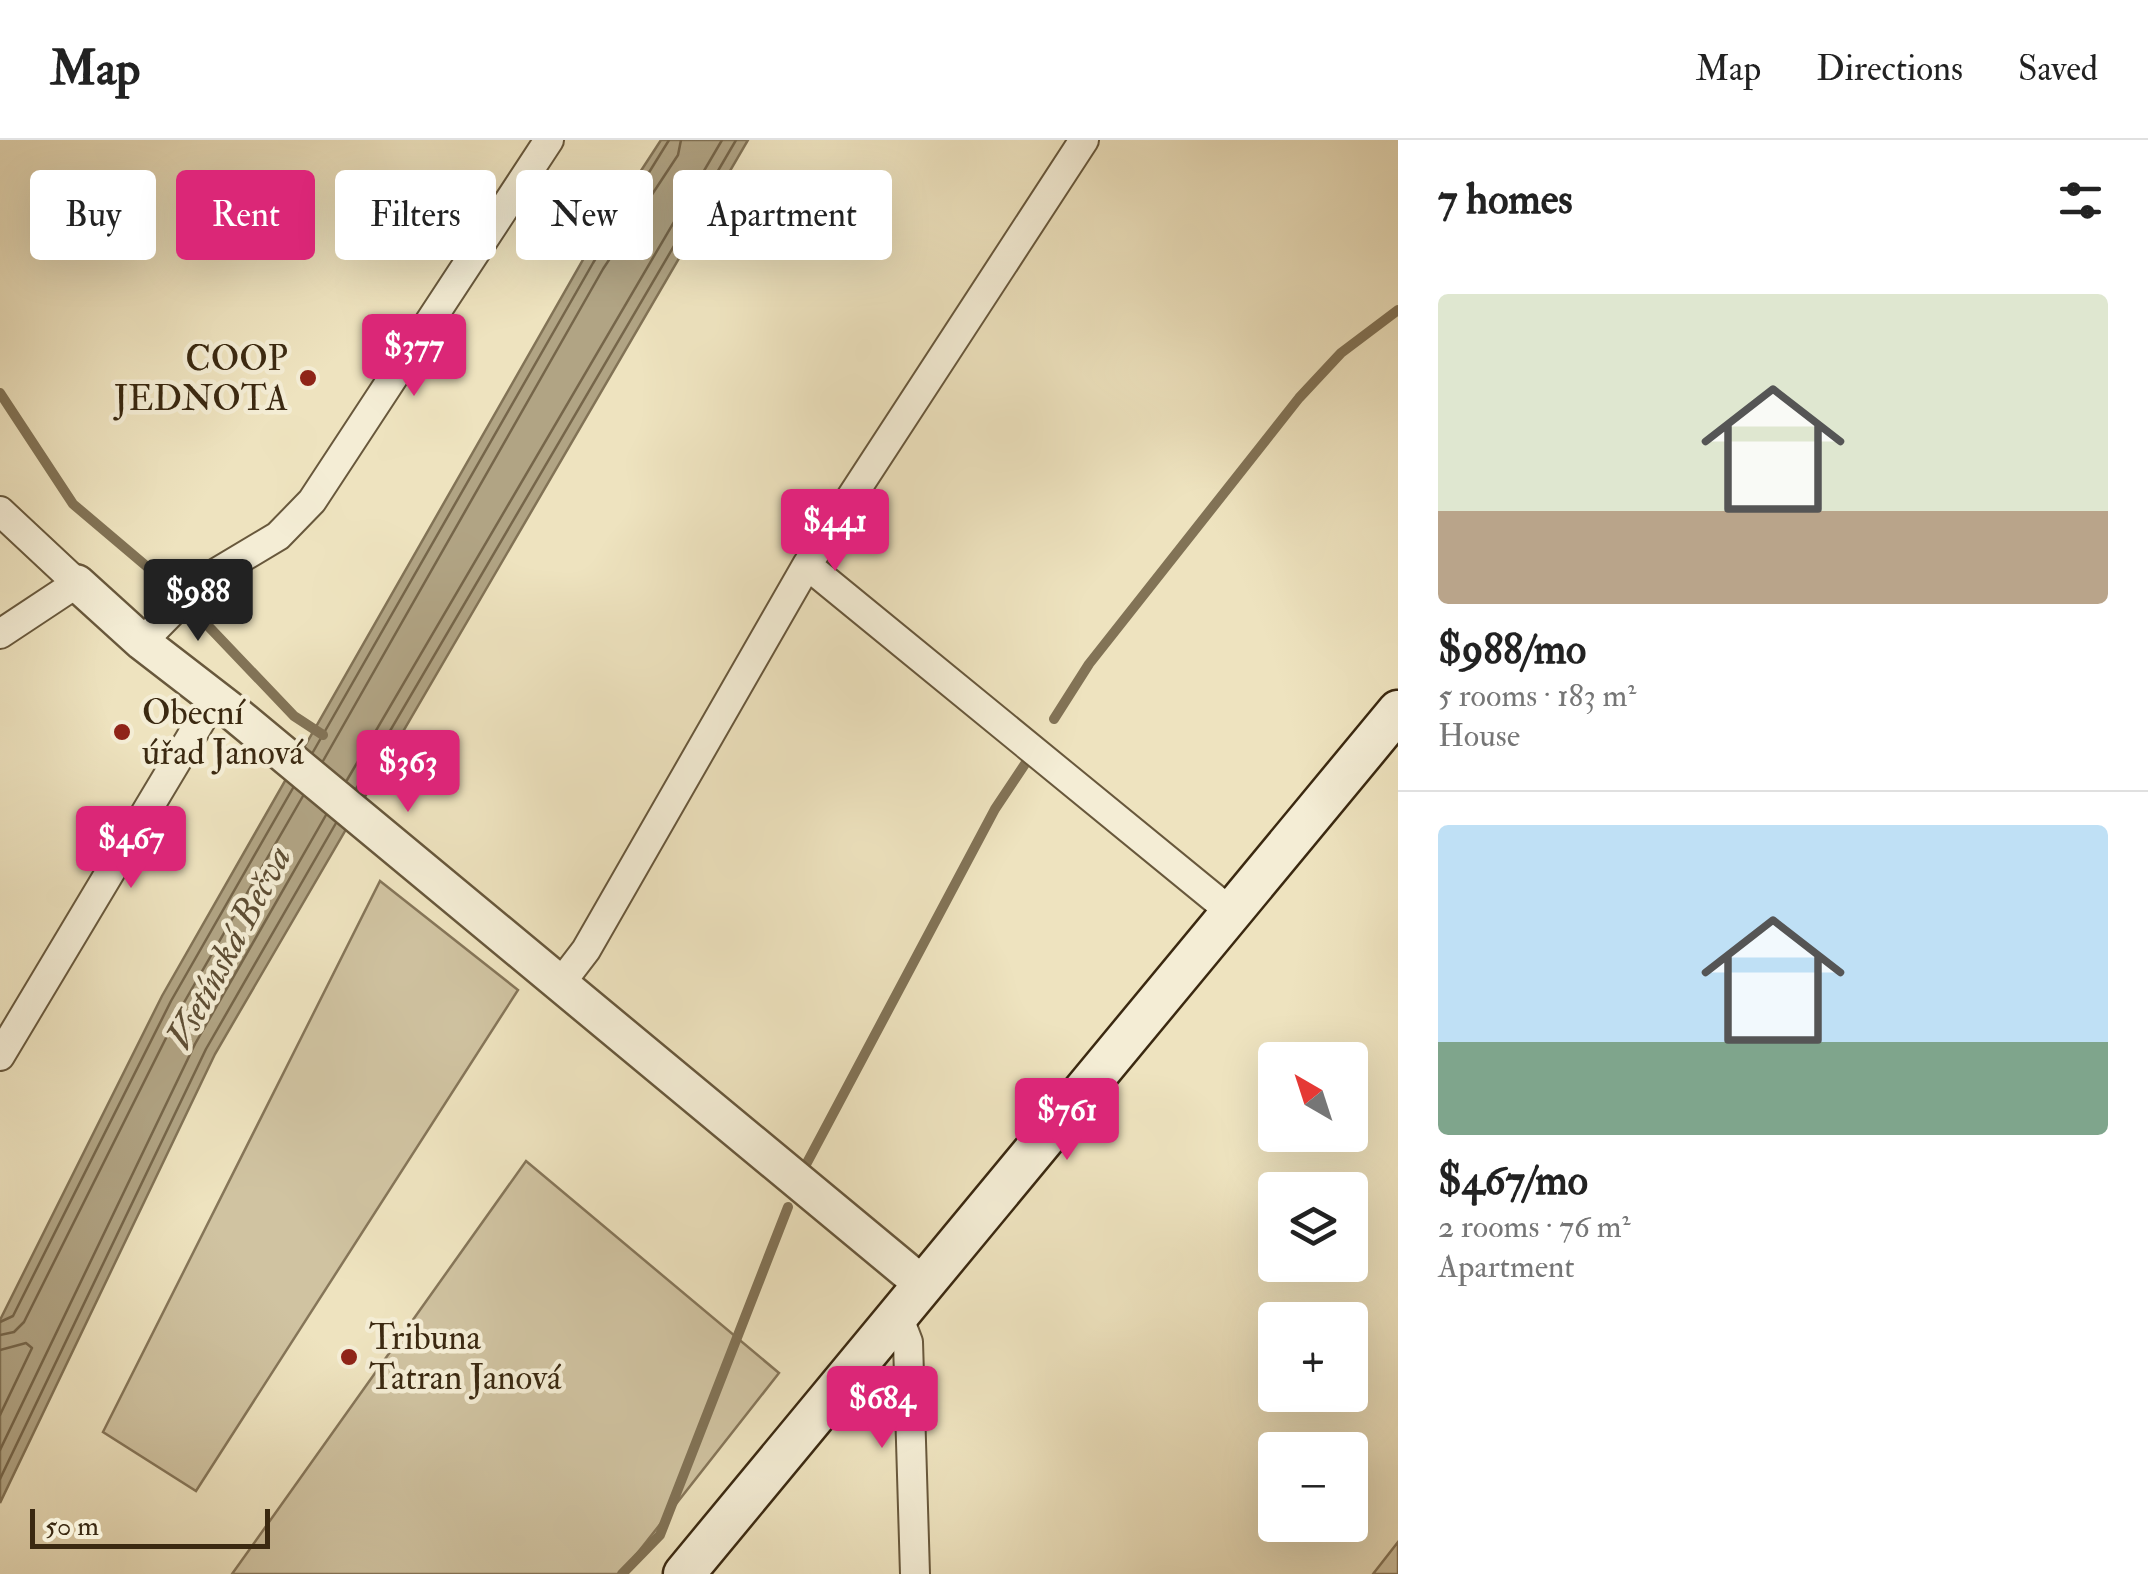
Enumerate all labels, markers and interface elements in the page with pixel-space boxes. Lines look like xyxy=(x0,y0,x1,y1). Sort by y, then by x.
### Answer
text: Map xyxy=(50,39,140,99)
text: Map xyxy=(1695,47,1761,91)
text: Directions xyxy=(1816,47,1963,91)
text: Saved xyxy=(2018,47,2098,91)
chip: Buy xyxy=(30,170,156,260)
chip: Rent xyxy=(176,170,315,260)
chip: Filters xyxy=(335,170,496,260)
chip: New xyxy=(516,170,653,260)
chip: Apartment xyxy=(673,170,892,260)
icon: filters xyxy=(2053,173,2108,228)
text: 7 homes xyxy=(1438,174,1573,226)
pin: $377 xyxy=(355,314,473,399)
text: $377 xyxy=(384,326,444,366)
place label: COOP JEDNOTA xyxy=(113,337,288,421)
icon: home xyxy=(1683,359,1863,539)
marker: COOP JEDNOTA xyxy=(297,367,319,389)
pin: $441 xyxy=(776,489,894,574)
text: $441 xyxy=(803,501,867,541)
pin: $988 xyxy=(139,559,257,644)
text: $988 xyxy=(166,571,230,611)
text: $988/mo xyxy=(1438,624,1586,676)
text: 5 rooms · 183 m² xyxy=(1438,676,1636,716)
place label: Obecní úřad Janová xyxy=(142,691,304,775)
text: House xyxy=(1438,716,1520,756)
marker: Obecní úřad Janová xyxy=(111,721,133,743)
pin: $363 xyxy=(349,730,467,815)
text: $363 xyxy=(379,742,437,782)
pin: $467 xyxy=(72,806,190,891)
text: $467 xyxy=(98,818,164,858)
water label: Vsetínská Bečva xyxy=(155,837,303,1058)
icon: home xyxy=(1683,890,1863,1070)
north arrow xyxy=(1258,1042,1368,1152)
map controls xyxy=(1258,1042,1368,1542)
pin: $761 xyxy=(1008,1078,1126,1163)
text: $761 xyxy=(1037,1090,1097,1130)
text: $467/mo xyxy=(1438,1155,1588,1207)
button: layers xyxy=(1258,1172,1368,1282)
text: 2 rooms · 76 m² xyxy=(1438,1207,1631,1247)
text: Apartment xyxy=(1438,1247,1575,1287)
button: + xyxy=(1258,1302,1368,1412)
place label: Tribuna Tatran Janová xyxy=(369,1316,562,1400)
marker: Tribuna Tatran Janová xyxy=(338,1346,360,1368)
pin: $684 xyxy=(823,1366,941,1451)
text: $684 xyxy=(849,1378,915,1418)
button: − xyxy=(1258,1432,1368,1542)
scale bar xyxy=(30,1504,270,1548)
text: 50 m xyxy=(45,1509,99,1544)

